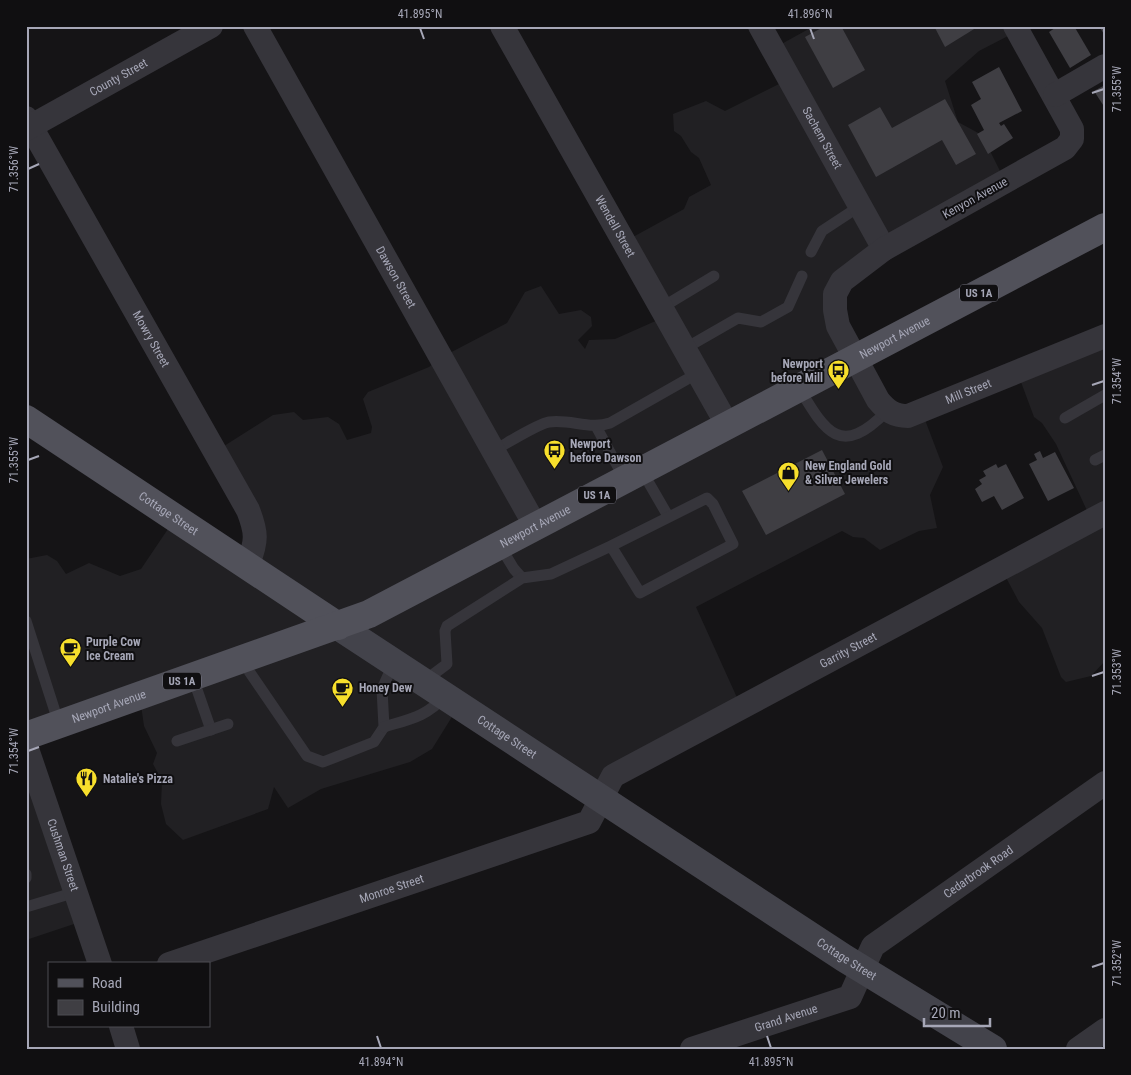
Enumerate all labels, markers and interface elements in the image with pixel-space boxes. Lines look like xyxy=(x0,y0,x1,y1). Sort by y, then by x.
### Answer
text: 41.895°N xyxy=(398,7,442,21)
text: 41.896°N xyxy=(788,7,832,21)
street label: County Street xyxy=(87,56,150,99)
text: 71.355°W xyxy=(1110,66,1124,112)
street label: Sachem Street xyxy=(799,104,845,172)
text: 71.356°W xyxy=(7,146,21,192)
street label: Kenyon Avenue xyxy=(940,174,1010,222)
street label: Wendell Street xyxy=(592,193,638,260)
street label: Dawson Street xyxy=(373,244,419,311)
road number: US 1A xyxy=(960,284,998,302)
street label: Mowry Street xyxy=(130,308,173,370)
street label: Newport Avenue xyxy=(857,313,933,362)
place label: Newport before Mill xyxy=(771,357,823,385)
text: 71.354°W xyxy=(1110,358,1124,404)
bus stop icon: Newport before Mill xyxy=(827,359,851,390)
street label: Mill Street xyxy=(943,376,994,407)
text: 71.355°W xyxy=(7,437,21,483)
place label: Newport before Dawson xyxy=(570,437,641,465)
bus stop icon: Newport before Dawson xyxy=(542,439,566,470)
place label: New England Gold & Silver Jewelers xyxy=(805,459,892,487)
shop icon: New England Gold & Silver Jewelers xyxy=(777,461,801,492)
road number: US 1A xyxy=(578,486,616,504)
street label: Cottage Street xyxy=(136,489,201,538)
street label: Newport Avenue xyxy=(498,502,573,551)
street label: Garrity Street xyxy=(817,629,879,671)
place label: Purple Cow Ice Cream xyxy=(86,635,141,663)
cafe icon: Purple Cow Ice Cream xyxy=(58,637,82,668)
text: 71.353°W xyxy=(1110,649,1124,695)
road number: US 1A xyxy=(163,672,201,689)
cafe icon: Honey Dew xyxy=(331,676,355,707)
place label: Honey Dew xyxy=(359,681,413,695)
street label: Newport Avenue xyxy=(70,687,148,726)
street label: Cottage Street xyxy=(475,712,540,762)
text: 71.354°W xyxy=(7,728,21,774)
restaurant icon: Natalie's Pizza xyxy=(75,767,99,798)
place label: Natalie's Pizza xyxy=(103,772,173,786)
street label: Cushman Street xyxy=(44,817,82,893)
street label: Cedarbrook Road xyxy=(941,843,1016,901)
street label: Monroe Street xyxy=(358,871,426,906)
street label: Cottage Street xyxy=(814,935,880,983)
text: 71.352°W xyxy=(1110,940,1124,986)
legend xyxy=(48,962,210,1028)
text: Road xyxy=(92,974,122,992)
scale bar xyxy=(924,995,990,1027)
text: Building xyxy=(92,998,140,1016)
street label: Grand Avenue xyxy=(753,1001,820,1035)
text: 20 m xyxy=(931,1004,961,1022)
text: 41.894°N xyxy=(359,1055,403,1069)
text: 41.895°N xyxy=(749,1055,793,1069)

